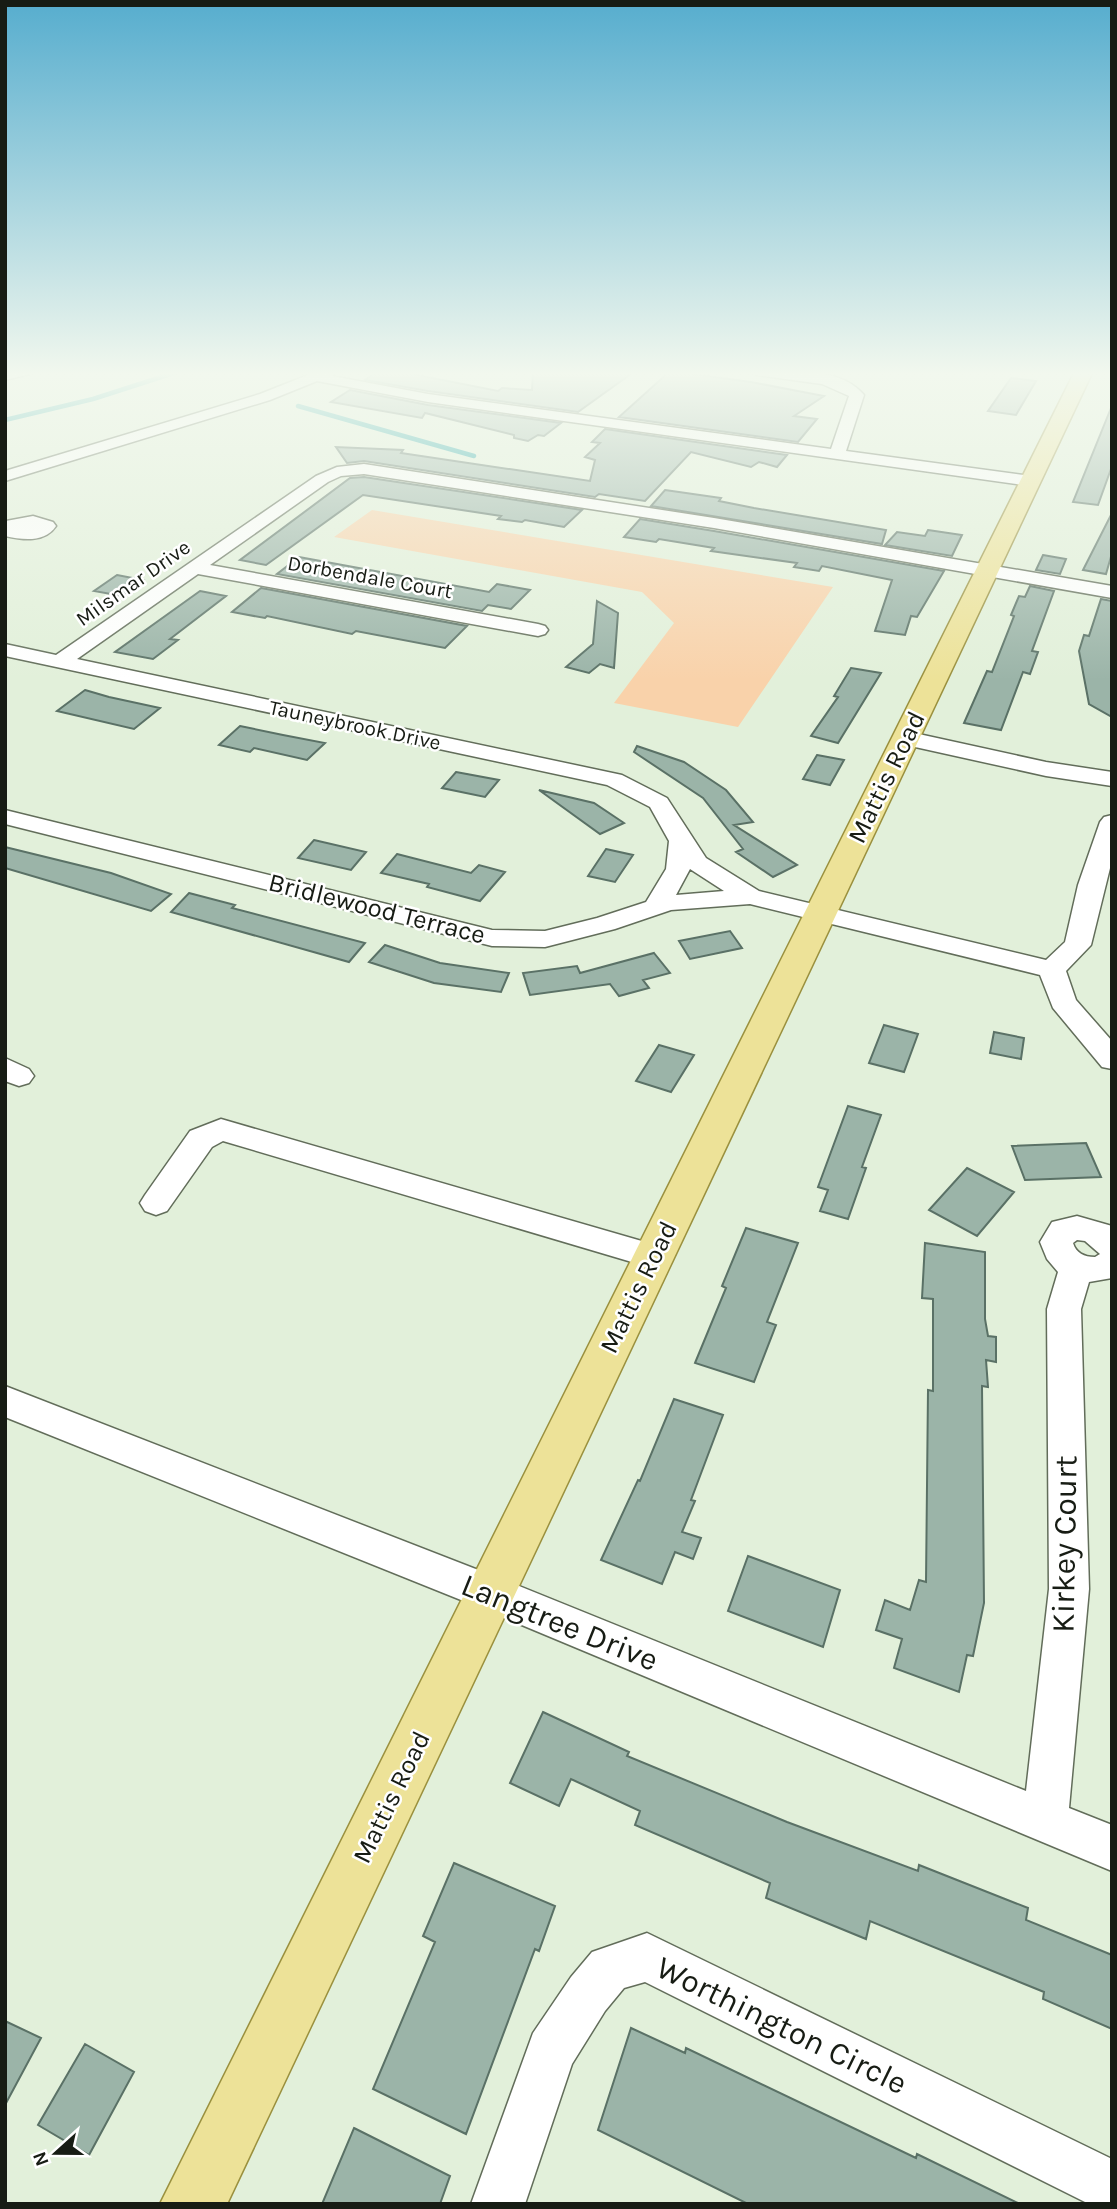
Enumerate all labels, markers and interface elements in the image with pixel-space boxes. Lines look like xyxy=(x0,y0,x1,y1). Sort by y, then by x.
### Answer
street label: Milsmar Drive xyxy=(71,535,195,631)
street label: Dorbendale Court xyxy=(286,551,454,603)
street label: Tauneybrook Drive xyxy=(267,695,443,755)
street label: Mattis Road xyxy=(841,706,932,848)
street label: Bridlewood Terrace xyxy=(265,867,489,950)
street label: Mattis Road xyxy=(593,1216,684,1358)
street label: Kirkey Court xyxy=(1044,1455,1085,1633)
street label: Langtree Drive xyxy=(456,1566,664,1679)
street label: Mattis Road xyxy=(346,1726,437,1868)
street label: Worthington Circle xyxy=(651,1949,913,2102)
north arrow xyxy=(21,2118,91,2188)
text: N xyxy=(28,2148,54,2169)

